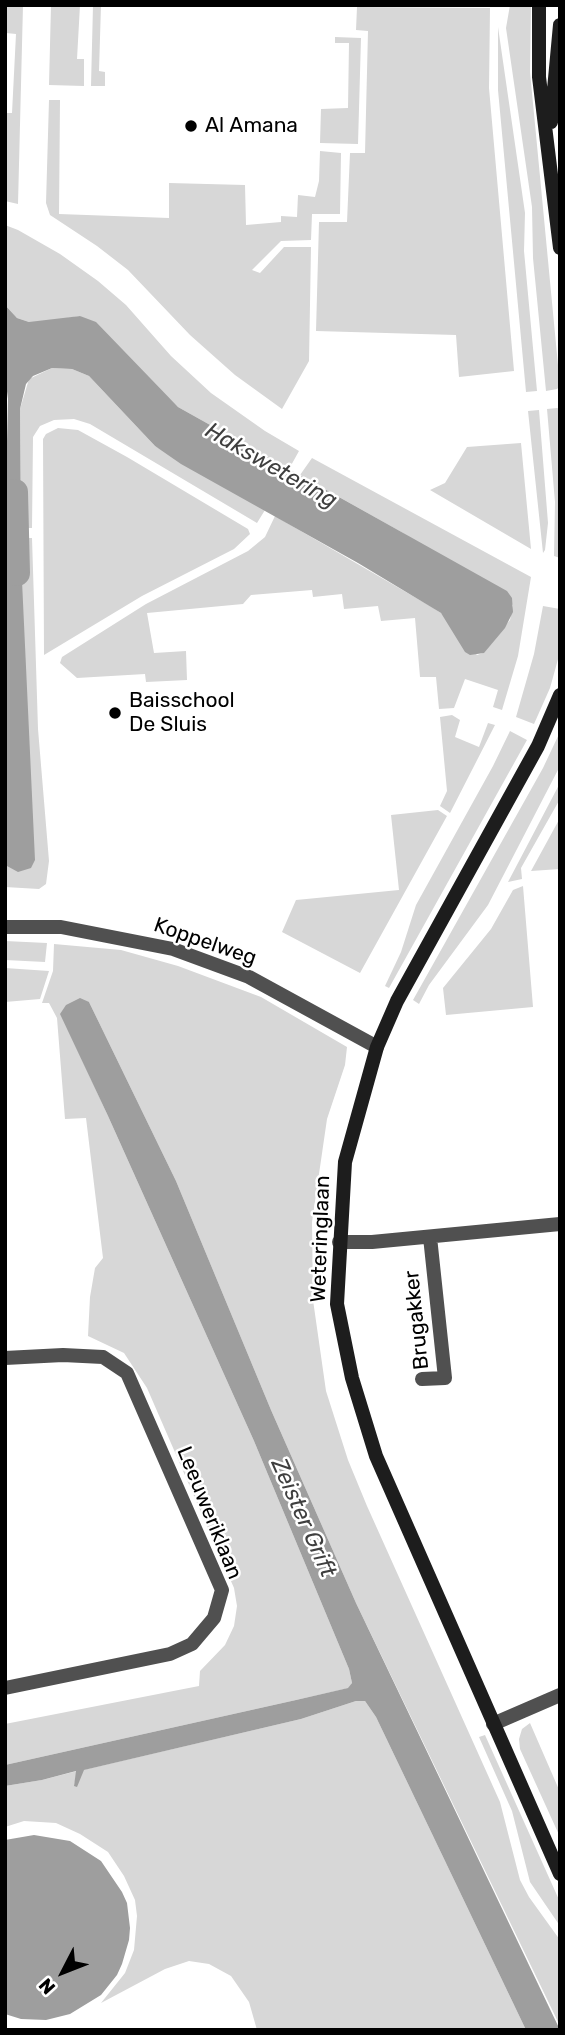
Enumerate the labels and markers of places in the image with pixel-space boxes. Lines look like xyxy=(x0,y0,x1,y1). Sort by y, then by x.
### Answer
place label: Al Amana xyxy=(205,113,298,139)
marker: Al Amana xyxy=(183,118,199,134)
place label: Baisschool De Sluis xyxy=(129,688,235,738)
marker: Baisschool De Sluis xyxy=(107,705,123,721)

